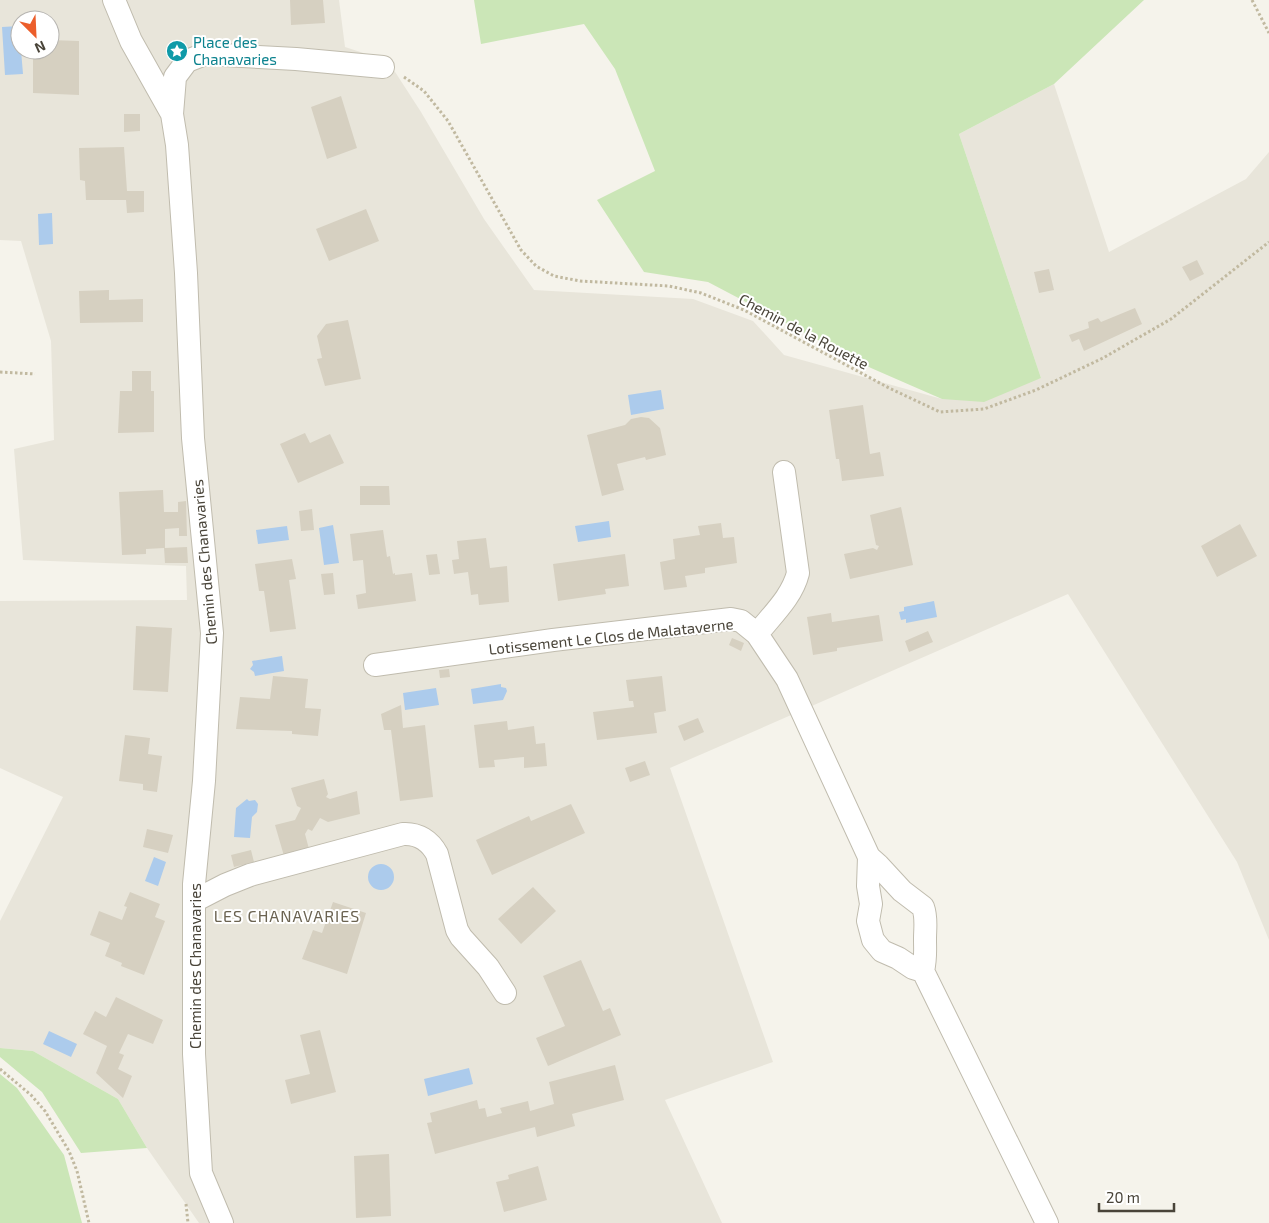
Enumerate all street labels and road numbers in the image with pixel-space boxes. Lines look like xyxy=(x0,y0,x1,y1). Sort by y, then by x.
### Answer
street label: Chemin de la Rouette xyxy=(736,289,872,373)
street label: Chemin des Chanavaries xyxy=(188,479,220,645)
street label: Lotissement Le Clos de Malataverne xyxy=(488,614,734,658)
street label: Chemin des Chanavaries xyxy=(186,883,204,1049)

